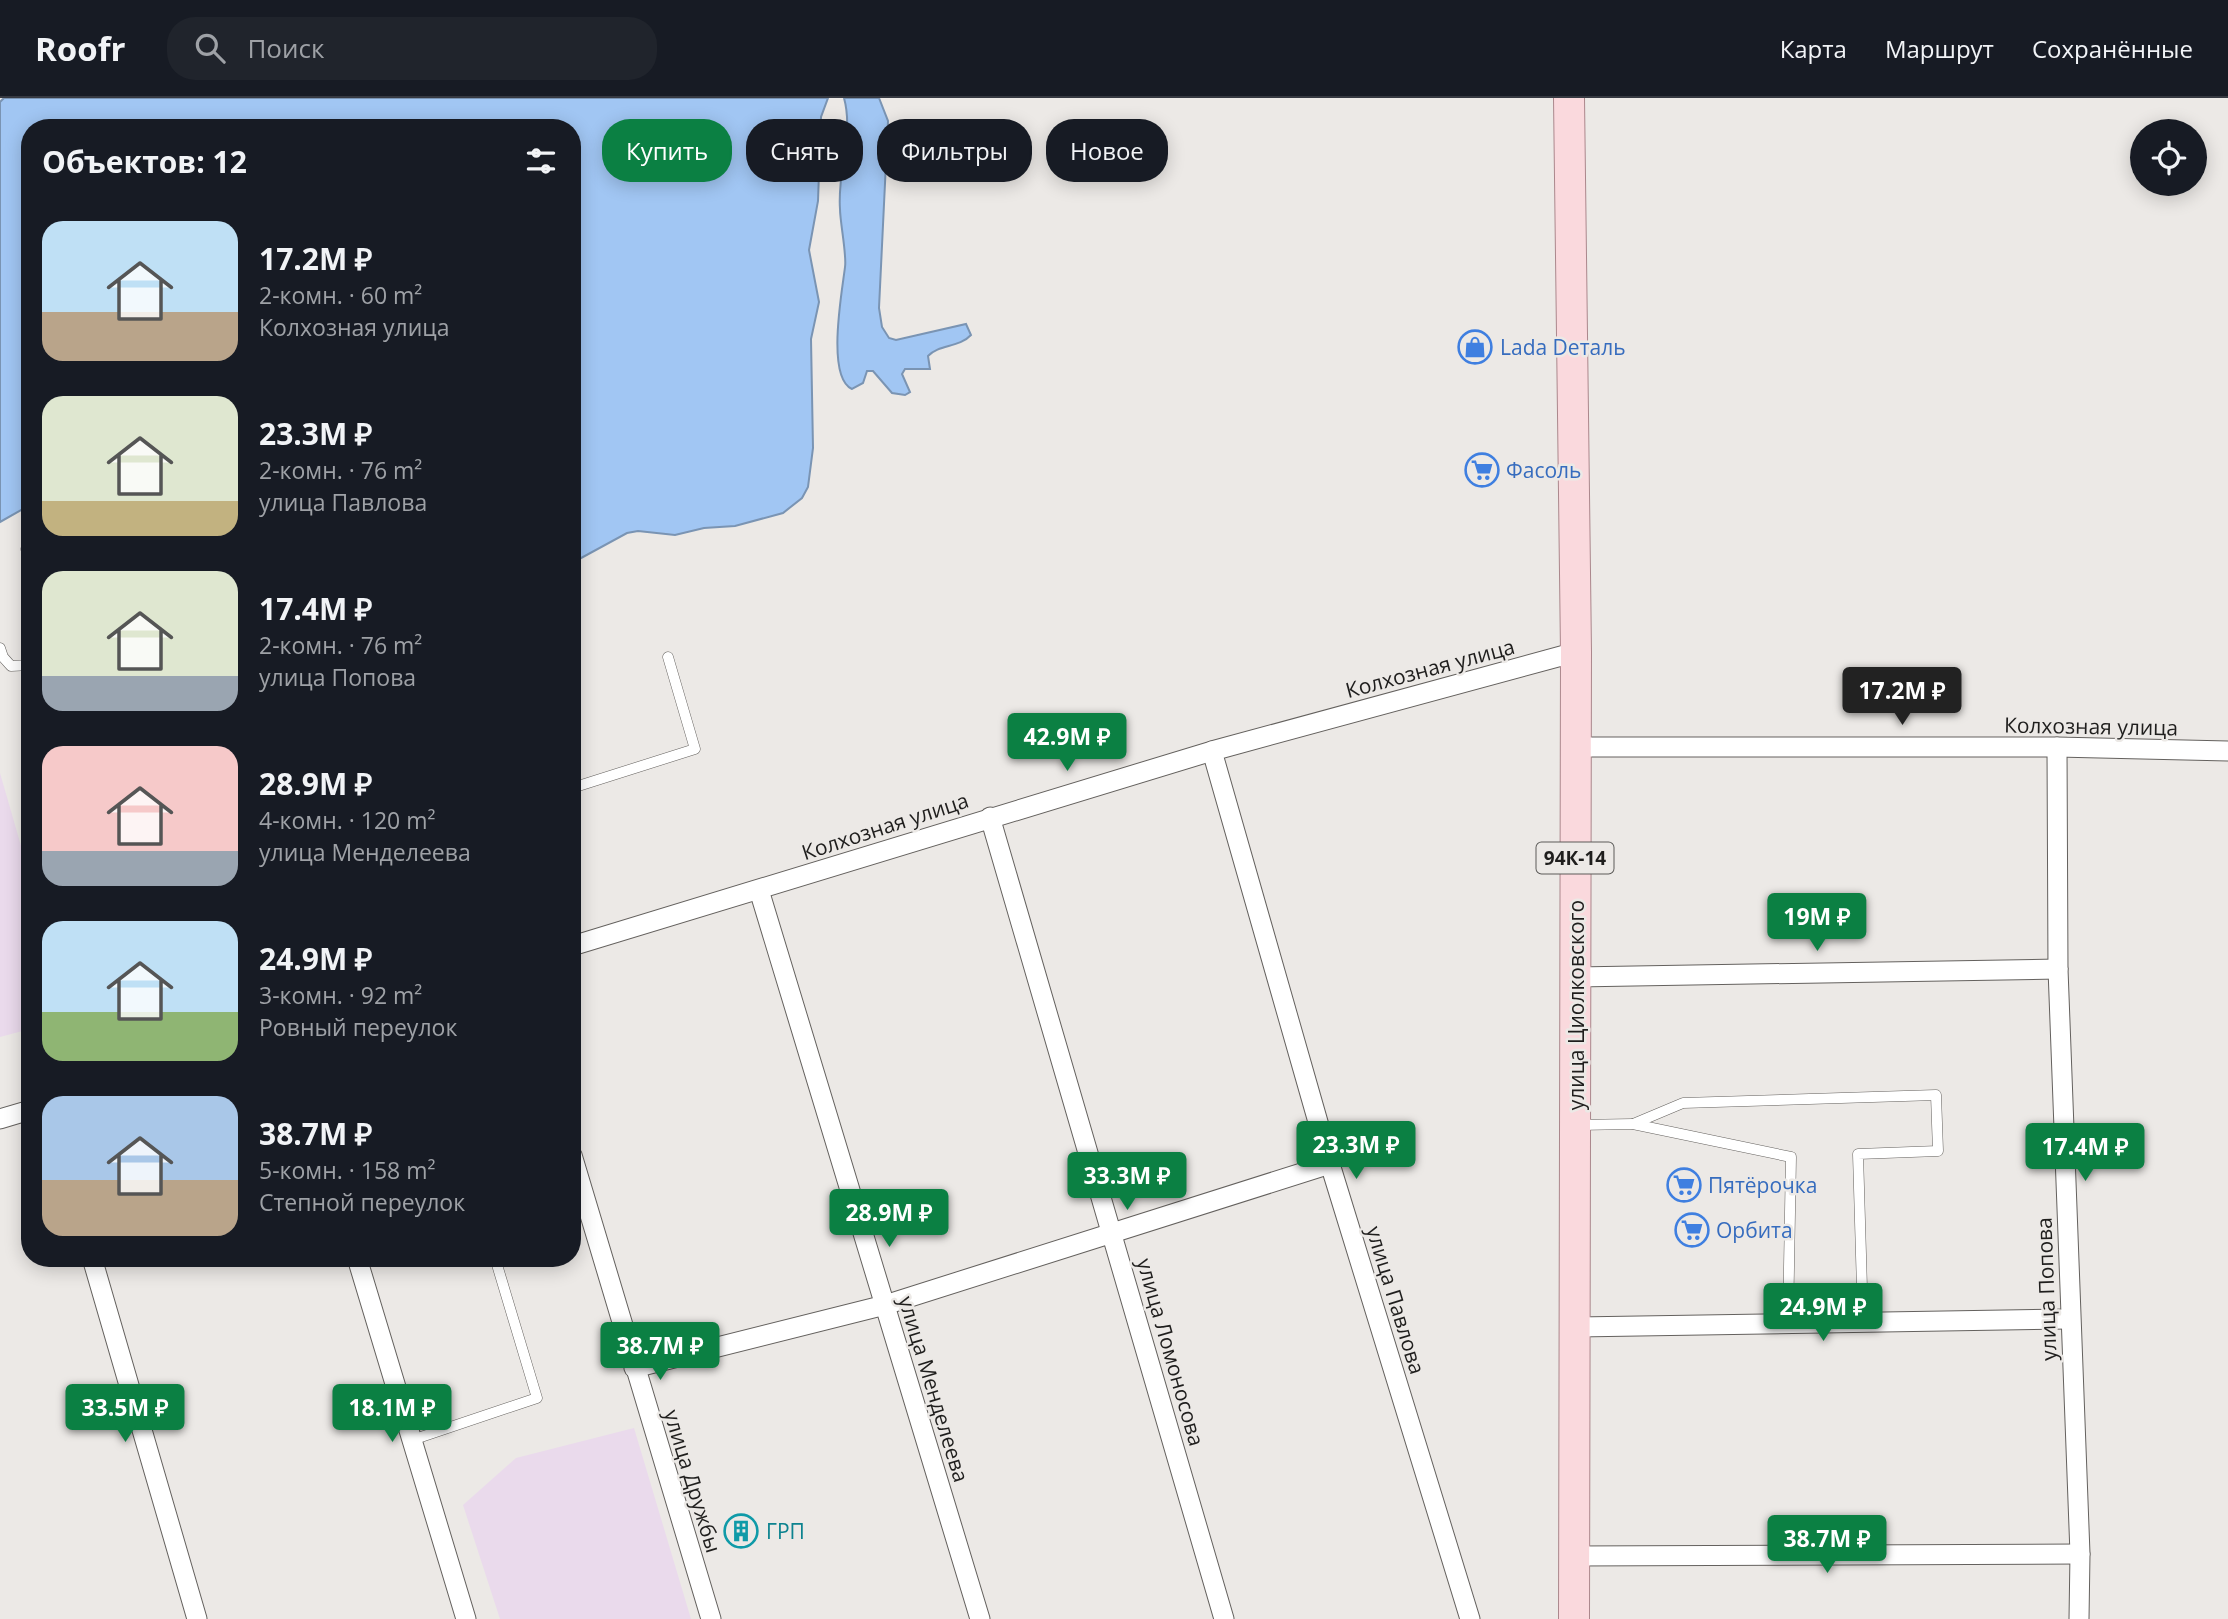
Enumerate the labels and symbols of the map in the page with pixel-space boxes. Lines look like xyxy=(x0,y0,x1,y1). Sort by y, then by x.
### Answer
shop icon: Lada Dеталь xyxy=(1456,328,1494,366)
place label: Lada Dеталь xyxy=(1500,333,1626,361)
supermarket icon: Фасоль xyxy=(1463,451,1501,489)
place label: Фасоль xyxy=(1506,456,1582,484)
street label: Колхозная улица xyxy=(1342,632,1518,704)
pin: 17.2M ₽ xyxy=(1837,668,1967,727)
street label: Колхозная улица xyxy=(2004,710,2178,742)
pin: 42.9M ₽ xyxy=(1002,714,1132,773)
street label: Колхозная улица xyxy=(798,786,972,866)
road number: 94К-14 xyxy=(1536,842,1614,874)
pin: 19M ₽ xyxy=(1768,894,1866,953)
street label: улица Циолковского xyxy=(1562,900,1590,1110)
pin: 23.3M ₽ xyxy=(1291,1122,1421,1181)
pin: 17.4M ₽ xyxy=(2020,1124,2150,1183)
pin: 33.3M ₽ xyxy=(1062,1152,1192,1212)
supermarket icon: Пятёрочка xyxy=(1665,1166,1703,1204)
place label: Пятёрочка xyxy=(1708,1171,1817,1199)
pin: 28.9M ₽ xyxy=(824,1190,954,1249)
supermarket icon: Орбита xyxy=(1673,1211,1711,1249)
place label: Орбита xyxy=(1716,1216,1793,1244)
street label: улица Попова xyxy=(2030,1217,2062,1361)
street label: улица Павлова xyxy=(1360,1222,1432,1378)
street label: улица Ломоносова xyxy=(1131,1255,1211,1449)
pin: 24.9M ₽ xyxy=(1758,1284,1888,1343)
street label: улица Менделеева xyxy=(892,1292,976,1486)
pin: 38.7M ₽ xyxy=(595,1322,725,1382)
pin: 33.5M ₽ xyxy=(60,1384,190,1444)
pin: 18.1M ₽ xyxy=(327,1384,457,1444)
street label: улица Дружбы xyxy=(658,1406,728,1556)
building icon: ГРП xyxy=(722,1512,760,1550)
pin: 38.7M ₽ xyxy=(1762,1516,1892,1575)
place label: ГРП xyxy=(766,1517,805,1545)

